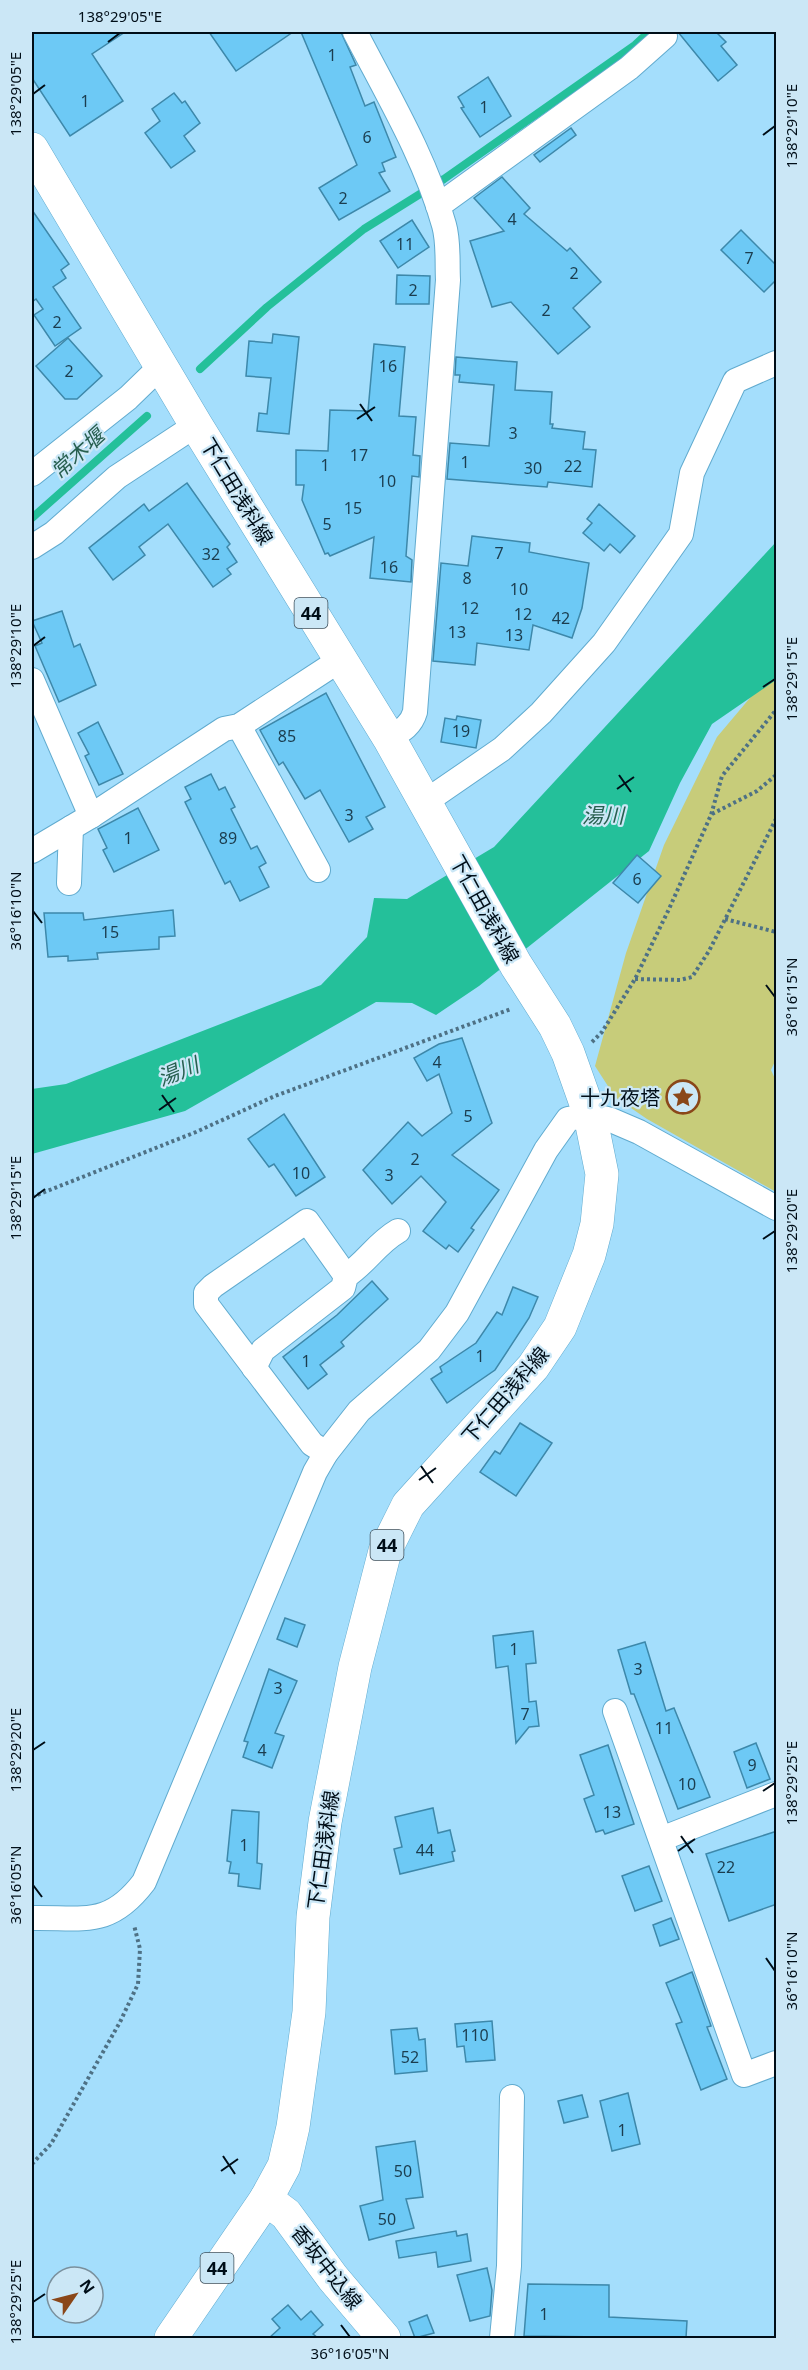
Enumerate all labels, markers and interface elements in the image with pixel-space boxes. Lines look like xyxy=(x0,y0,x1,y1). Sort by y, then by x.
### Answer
text: 138°29'05"E xyxy=(78,6,162,26)
house number: 1 xyxy=(327,44,337,66)
text: 138°29'05"E xyxy=(5,52,25,136)
text: 138°29'10"E xyxy=(781,84,801,168)
house number: 1 xyxy=(80,90,90,112)
house number: 1 xyxy=(479,96,489,118)
house number: 6 xyxy=(362,126,372,148)
house number: 2 xyxy=(338,187,348,209)
house number: 4 xyxy=(507,208,517,230)
house number: 11 xyxy=(396,233,414,255)
house number: 7 xyxy=(744,247,754,269)
house number: 2 xyxy=(569,262,579,284)
house number: 2 xyxy=(408,279,418,301)
house number: 2 xyxy=(541,299,551,321)
house number: 2 xyxy=(52,311,62,333)
house number: 16 xyxy=(379,355,397,377)
house number: 2 xyxy=(64,360,74,382)
water label: 常木堰 xyxy=(44,419,113,484)
house number: 3 xyxy=(508,422,518,444)
street label: 下仁田浅科線 xyxy=(195,433,279,549)
house number: 17 xyxy=(350,444,368,466)
house number: 1 xyxy=(460,451,470,473)
house number: 1 xyxy=(320,454,330,476)
house number: 22 xyxy=(564,455,582,477)
house number: 30 xyxy=(524,457,542,479)
house number: 10 xyxy=(378,470,396,492)
house number: 15 xyxy=(344,497,362,519)
house number: 5 xyxy=(322,513,332,535)
house number: 7 xyxy=(494,542,504,564)
house number: 32 xyxy=(202,543,220,565)
house number: 16 xyxy=(380,556,398,578)
house number: 8 xyxy=(462,567,472,589)
house number: 10 xyxy=(510,578,528,600)
house number: 12 xyxy=(461,597,479,619)
road number: 44 xyxy=(294,598,328,628)
house number: 12 xyxy=(514,603,532,625)
text: 138°29'10"E xyxy=(5,604,25,688)
house number: 42 xyxy=(552,607,570,629)
house number: 13 xyxy=(448,621,466,643)
house number: 13 xyxy=(505,624,523,646)
text: 138°29'15"E xyxy=(781,637,801,721)
house number: 19 xyxy=(452,720,470,742)
house number: 85 xyxy=(278,725,296,747)
water label: 湯川 xyxy=(582,801,626,829)
house number: 3 xyxy=(344,804,354,826)
house number: 1 xyxy=(123,827,133,849)
house number: 89 xyxy=(219,827,237,849)
street label: 下仁田浅科線 xyxy=(444,850,526,968)
house number: 6 xyxy=(632,868,642,890)
text: 36°16'10"N xyxy=(5,872,25,950)
house number: 15 xyxy=(101,921,119,943)
text: 36°16'15"N xyxy=(781,958,801,1036)
water label: 湯川 xyxy=(153,1049,205,1092)
house number: 4 xyxy=(432,1051,442,1073)
place icon: 十九夜塔 xyxy=(665,1079,701,1115)
place label: 十九夜塔 xyxy=(580,1084,660,1111)
house number: 5 xyxy=(463,1105,473,1127)
house number: 2 xyxy=(410,1148,420,1170)
text: 138°29'15"E xyxy=(5,1156,25,1240)
house number: 10 xyxy=(292,1162,310,1184)
house number: 3 xyxy=(384,1164,394,1186)
text: 138°29'20"E xyxy=(781,1189,801,1273)
street label: 下仁田浅科線 xyxy=(455,1341,555,1449)
house number: 1 xyxy=(475,1345,485,1367)
house number: 1 xyxy=(301,1350,311,1372)
road number: 44 xyxy=(370,1530,404,1560)
house number: 1 xyxy=(509,1638,519,1660)
house number: 3 xyxy=(633,1658,643,1680)
house number: 3 xyxy=(273,1677,283,1699)
house number: 7 xyxy=(520,1703,530,1725)
text: 138°29'20"E xyxy=(5,1708,25,1792)
house number: 11 xyxy=(655,1717,673,1739)
house number: 4 xyxy=(257,1739,267,1761)
text: 138°29'25"E xyxy=(781,1741,801,1825)
house number: 9 xyxy=(747,1754,757,1776)
house number: 10 xyxy=(678,1773,696,1795)
street label: 下仁田浅科線 xyxy=(301,1789,345,1911)
house number: 13 xyxy=(603,1801,621,1823)
house number: 1 xyxy=(239,1834,249,1856)
house number: 44 xyxy=(416,1839,434,1861)
text: 36°16'05"N xyxy=(5,1846,25,1924)
house number: 22 xyxy=(717,1856,735,1878)
text: 36°16'10"N xyxy=(781,1932,801,2010)
house number: 110 xyxy=(461,2024,489,2046)
house number: 52 xyxy=(401,2046,419,2068)
house number: 1 xyxy=(617,2119,627,2141)
house number: 50 xyxy=(394,2160,412,2182)
house number: 50 xyxy=(378,2208,396,2230)
street label: 香坂中込線 xyxy=(286,2219,368,2315)
road number: 44 xyxy=(200,2253,234,2283)
text: 138°29'25"E xyxy=(5,2260,25,2344)
north arrow xyxy=(45,2265,105,2325)
text: N xyxy=(75,2275,100,2298)
house number: 1 xyxy=(539,2303,549,2325)
text: 36°16'05"N xyxy=(311,2343,389,2363)

